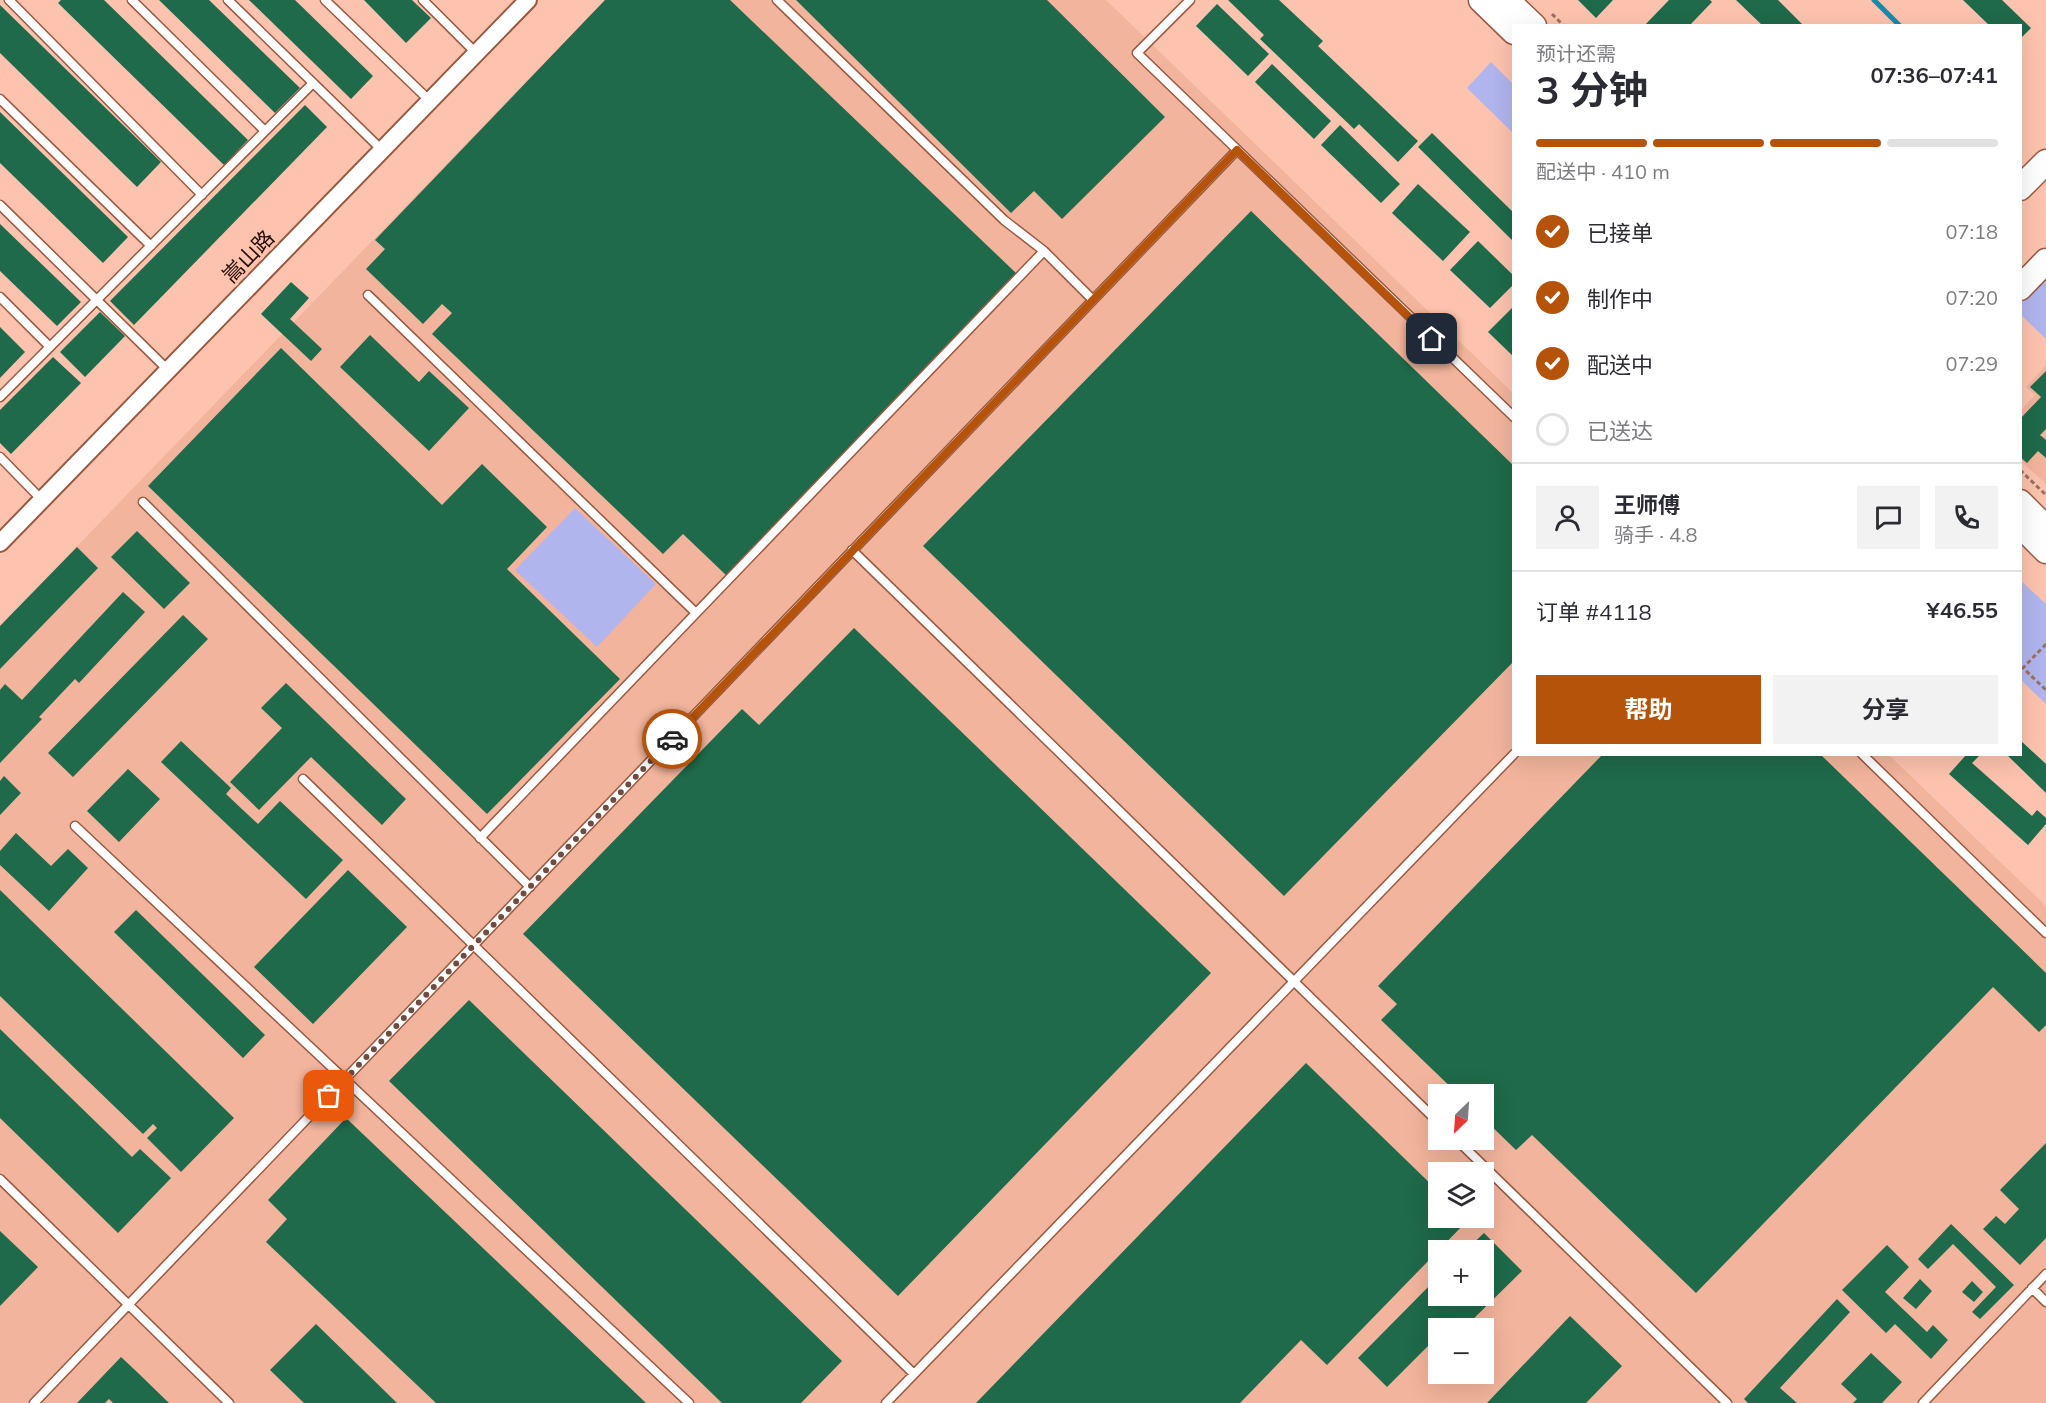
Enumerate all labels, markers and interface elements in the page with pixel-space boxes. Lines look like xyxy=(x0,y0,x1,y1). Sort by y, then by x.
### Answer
text: 预计还需 xyxy=(1536,41,1616,66)
text: 07:36–07:41 xyxy=(1870,61,1998,89)
text: 3 分钟 xyxy=(1536,65,1648,114)
text: 配送中 · 410 m xyxy=(1536,159,1670,184)
icon: check xyxy=(1536,215,1569,248)
text: 已接单 xyxy=(1587,219,1653,247)
text: 07:18 xyxy=(1945,219,1998,244)
street label: 嵩山路 xyxy=(217,224,279,288)
icon: check xyxy=(1536,281,1569,314)
text: 制作中 xyxy=(1587,285,1653,313)
text: 07:20 xyxy=(1945,285,1998,310)
pin xyxy=(1406,313,1457,364)
icon: home xyxy=(1415,322,1448,355)
icon: check xyxy=(1536,347,1569,380)
text: 配送中 xyxy=(1587,351,1653,379)
text: 07:29 xyxy=(1945,351,1998,376)
text: 已送达 xyxy=(1587,417,1653,445)
button: person xyxy=(1536,486,1599,549)
button: chat xyxy=(1857,486,1920,549)
button: phone xyxy=(1935,486,1998,549)
text: 王师傅 xyxy=(1614,491,1680,519)
text: 骑手 · 4.8 xyxy=(1614,522,1698,547)
text: ¥46.55 xyxy=(1927,596,1998,624)
text: 订单 #4118 xyxy=(1536,598,1652,626)
button: 帮助 xyxy=(1536,675,1761,744)
button: 分享 xyxy=(1773,675,1998,744)
courier xyxy=(642,709,702,769)
icon: car xyxy=(656,723,689,756)
pin xyxy=(303,1070,354,1121)
icon: bag xyxy=(312,1079,345,1112)
north arrow xyxy=(1428,1084,1494,1150)
map controls xyxy=(1428,1084,1494,1384)
button: layers xyxy=(1428,1162,1494,1228)
button: + xyxy=(1428,1240,1494,1306)
button: − xyxy=(1428,1318,1494,1384)

